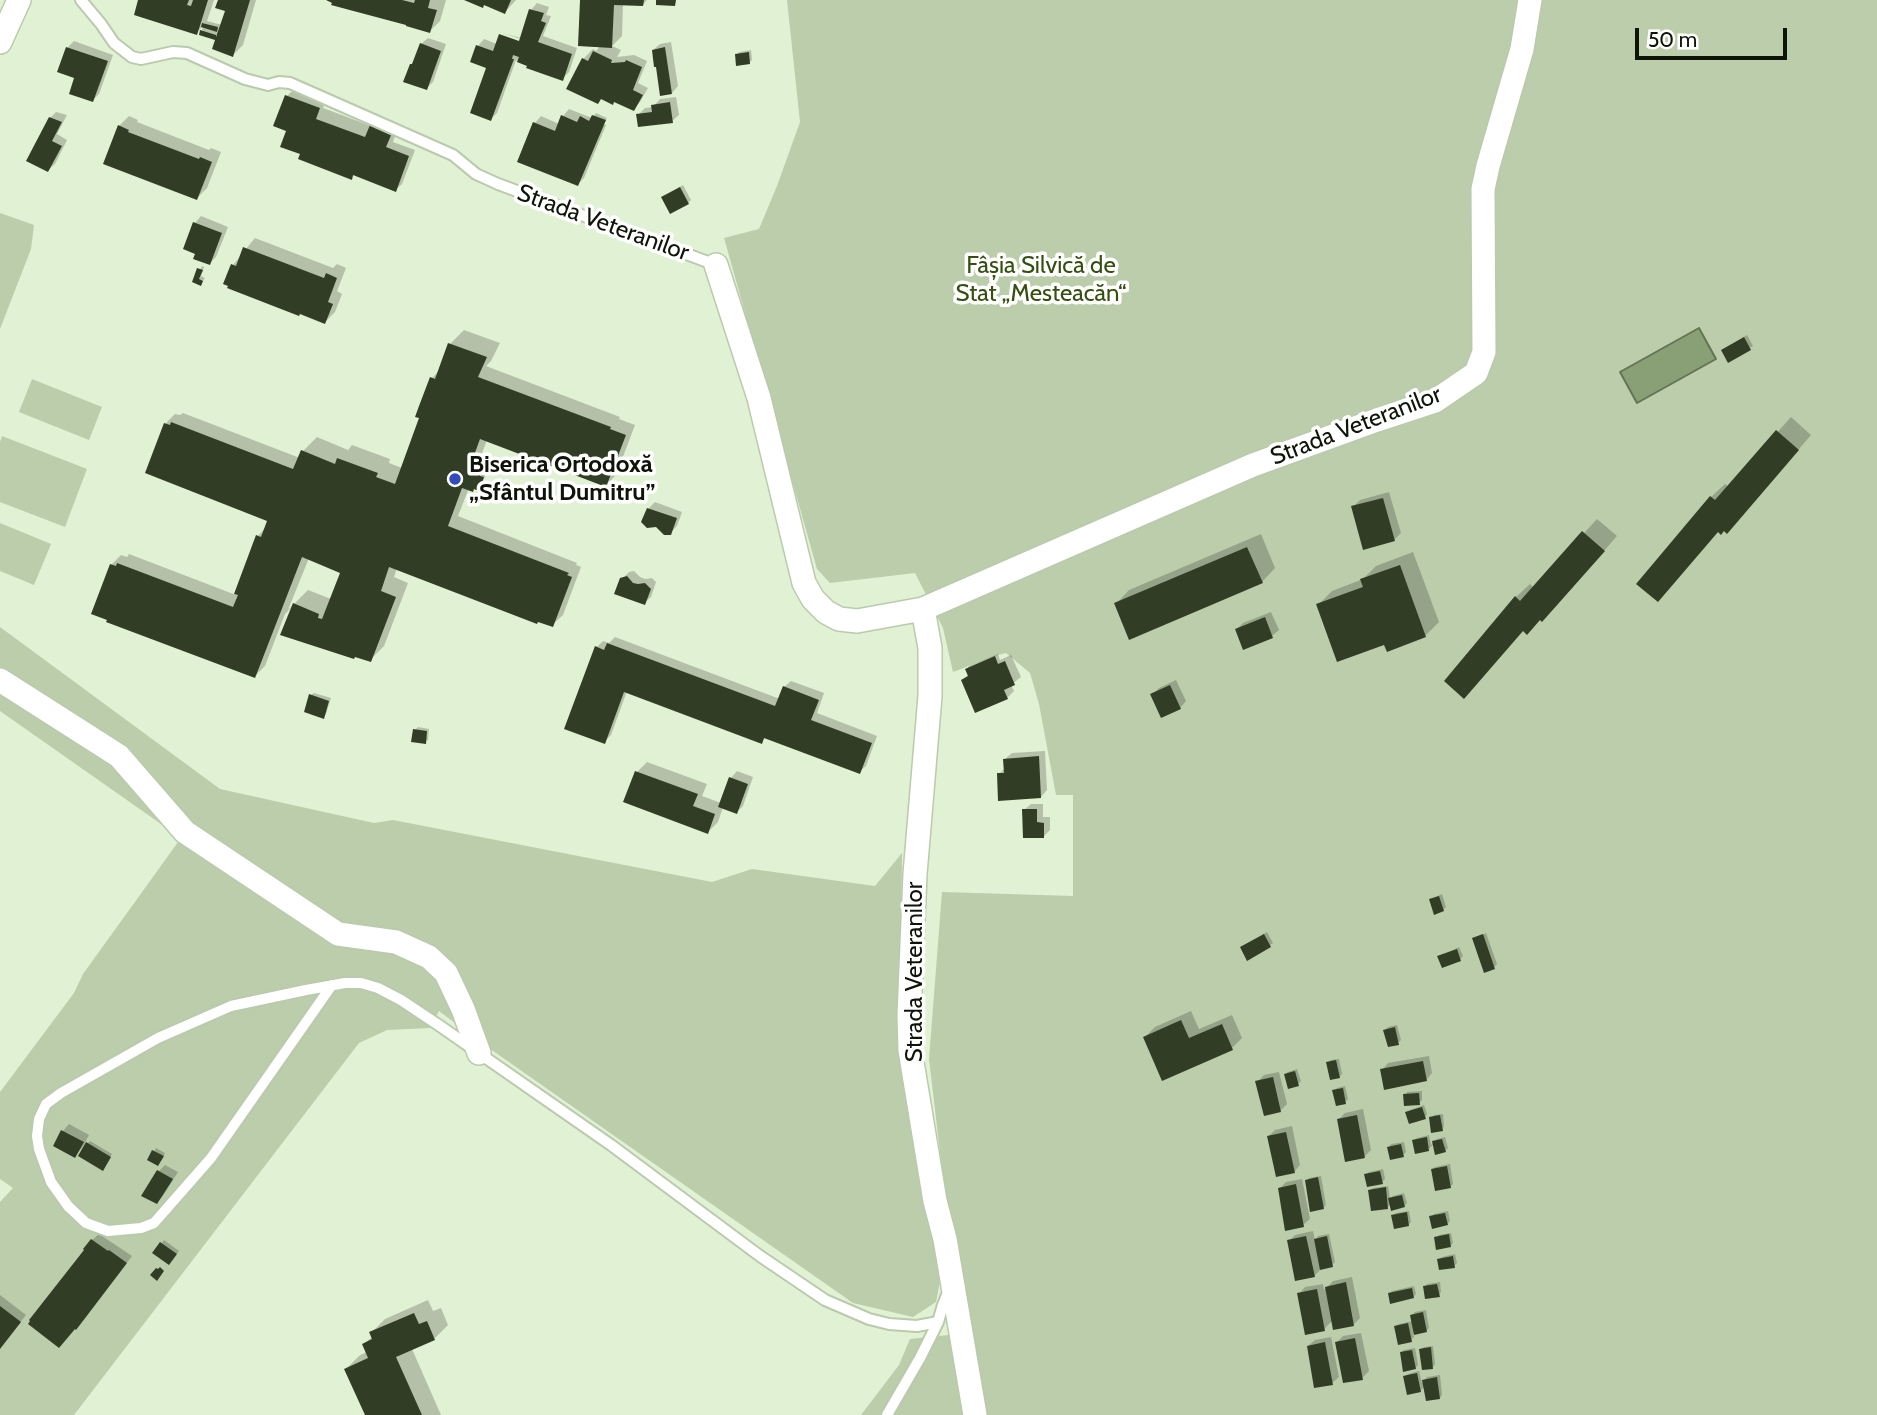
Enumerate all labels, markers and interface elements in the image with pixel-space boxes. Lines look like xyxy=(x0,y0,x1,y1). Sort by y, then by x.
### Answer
scale bar xyxy=(1639,14,1791,58)
text: 50 m xyxy=(1648,27,1697,52)
street label: Strada Veteranilor xyxy=(513,179,693,267)
park label: Fâșia Silvică de Stat „Mesteacăn“ xyxy=(956,252,1126,308)
street label: Strada Veteranilor xyxy=(1267,380,1445,472)
place label: Biserica Ortodoxă „Sfântul Dumitru” xyxy=(469,451,655,507)
marker: Biserica Ortodoxă „Sfântul Dumitru” xyxy=(447,471,463,487)
street label: Strada Veteranilor xyxy=(901,882,929,1062)

